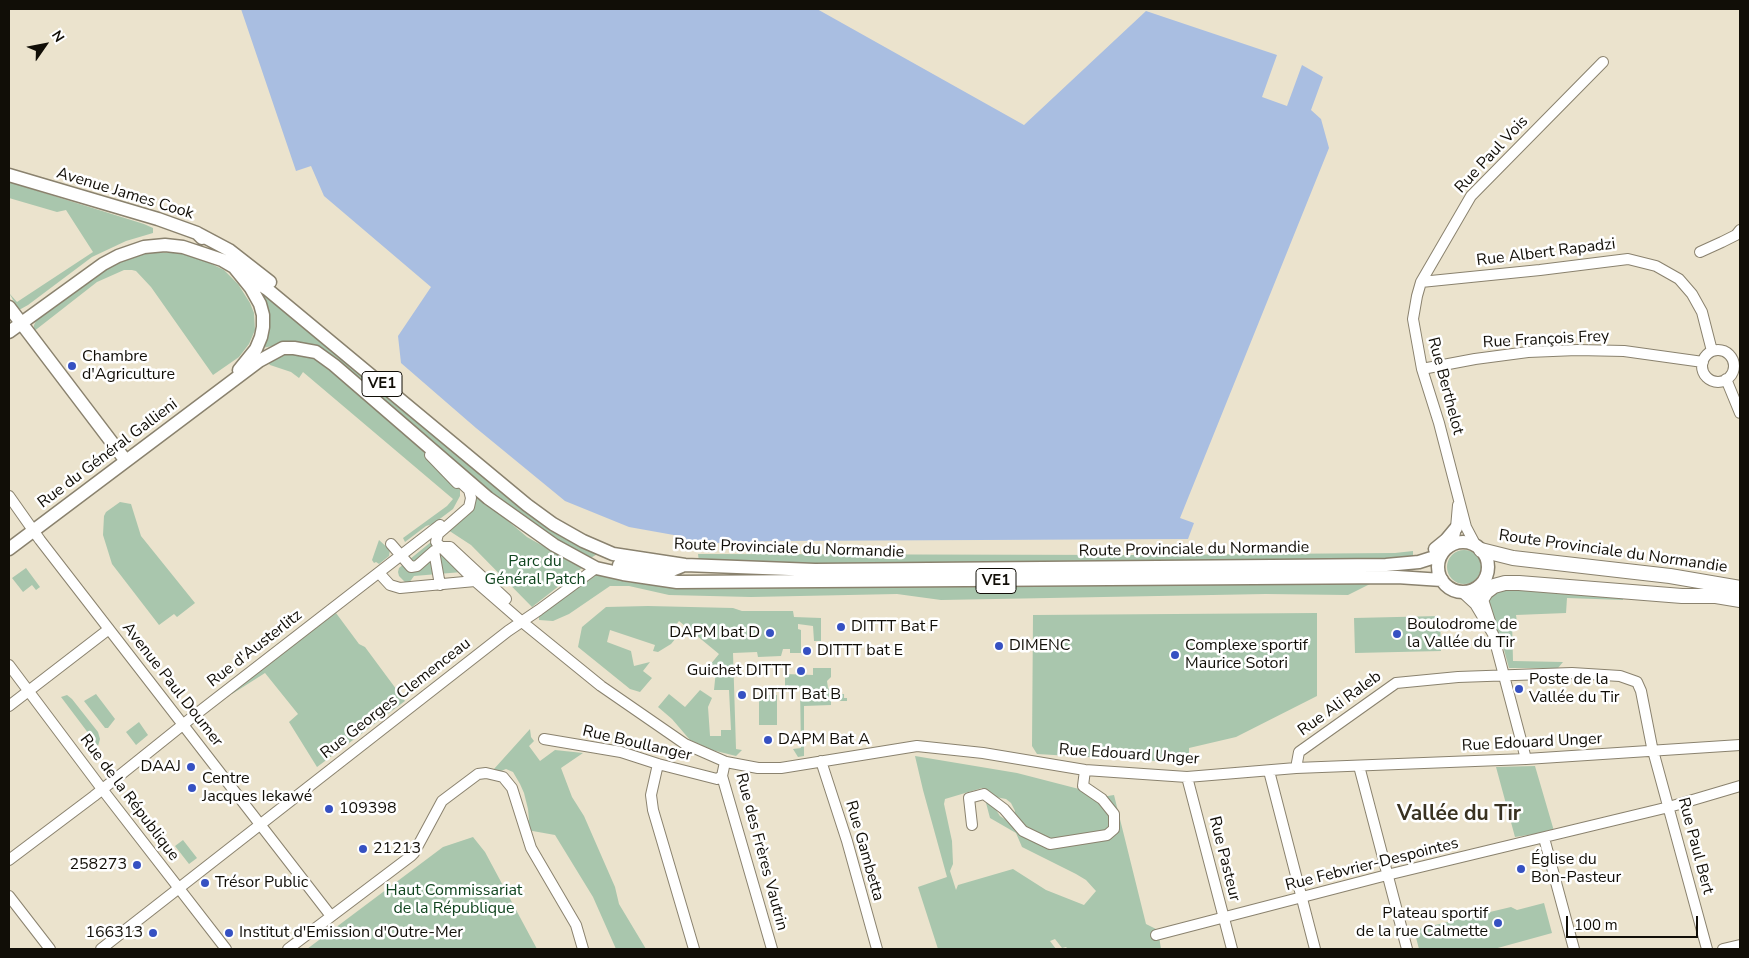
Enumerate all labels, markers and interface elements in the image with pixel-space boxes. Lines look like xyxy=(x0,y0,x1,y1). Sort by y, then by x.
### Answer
north arrow xyxy=(20,20,70,70)
text: N xyxy=(47,27,69,46)
street label: Rue Paul Vois xyxy=(1451,112,1533,198)
street label: Avenue James Cook xyxy=(54,164,196,224)
street label: Rue Albert Rapadzi xyxy=(1475,235,1617,271)
street label: Rue François Frey xyxy=(1482,327,1610,353)
street label: Rue Berthelot xyxy=(1423,335,1467,437)
place label: Chambre d'Agriculture xyxy=(82,347,175,385)
marker: Chambre d'Agriculture xyxy=(66,360,78,372)
road number: VE1 xyxy=(362,372,402,396)
street label: Rue du Général Gallieni xyxy=(34,395,182,513)
street label: Route Provinciale du Normandie xyxy=(1498,526,1728,578)
street label: Route Provinciale du Normandie xyxy=(673,535,905,563)
street label: Route Provinciale du Normandie xyxy=(1079,538,1309,562)
park label: Parc du Général Patch xyxy=(485,552,585,590)
road number: VE1 xyxy=(976,568,1016,594)
street label: Rue d'Austerlitz xyxy=(204,606,306,692)
place label: Boulodrome de la Vallée du Tir xyxy=(1407,615,1517,653)
place label: DITTT Bat F xyxy=(851,617,938,637)
street label: Avenue Paul Doumer xyxy=(118,619,226,751)
marker: DITTT Bat F xyxy=(835,621,847,633)
place label: DAPM bat D xyxy=(669,623,760,643)
marker: DAPM bat D xyxy=(764,627,776,639)
marker: Boulodrome de la Vallée du Tir xyxy=(1391,628,1403,640)
street label: Rue Georges Clemenceau xyxy=(317,634,475,764)
place label: DIMENC xyxy=(1009,636,1071,656)
place label: Complexe sportif Maurice Sotori xyxy=(1185,636,1308,674)
marker: DIMENC xyxy=(993,640,1005,652)
place label: DITTT bat E xyxy=(817,641,903,661)
marker: DITTT bat E xyxy=(801,645,813,657)
marker: Complexe sportif Maurice Sotori xyxy=(1169,649,1181,661)
place label: Guichet DITTT xyxy=(687,661,791,681)
marker: Guichet DITTT xyxy=(795,665,807,677)
street label: Rue Ali Raleb xyxy=(1295,667,1385,741)
place label: Poste de la Vallée du Tir xyxy=(1529,670,1620,708)
marker: Poste de la Vallée du Tir xyxy=(1513,683,1525,695)
place label: DITTT Bat B xyxy=(752,685,841,705)
marker: DITTT Bat B xyxy=(736,689,748,701)
street label: Rue Boullanger xyxy=(580,722,694,766)
place label: DAPM Bat A xyxy=(778,730,870,750)
street label: Rue Edouard Unger xyxy=(1461,730,1603,756)
street label: Rue de la République xyxy=(75,731,183,865)
marker: DAPM Bat A xyxy=(762,734,774,746)
street label: Rue Edouard Unger xyxy=(1058,741,1200,769)
place label: DAAJ xyxy=(140,757,181,777)
marker: DAAJ xyxy=(185,761,197,773)
place label: Centre Jacques Iekawé xyxy=(202,769,312,807)
street label: Rue des Frères Vautrin xyxy=(731,771,791,933)
marker: Centre Jacques Iekawé xyxy=(186,782,198,794)
street label: Rue Paul Bert xyxy=(1673,795,1717,897)
place label: 109398 xyxy=(339,799,397,819)
street label: Rue Gambetta xyxy=(841,799,887,903)
district label: Vallée du Tir xyxy=(1397,802,1521,828)
marker: 109398 xyxy=(323,803,335,815)
street label: Rue Pasteur xyxy=(1204,815,1244,903)
street label: Rue Febvrier-Despointes xyxy=(1283,834,1461,896)
place label: 21213 xyxy=(373,839,421,859)
marker: 21213 xyxy=(357,843,369,855)
place label: Église du Bon-Pasteur xyxy=(1531,850,1621,888)
place label: 258273 xyxy=(69,855,127,875)
marker: 258273 xyxy=(131,859,143,871)
marker: Église du Bon-Pasteur xyxy=(1515,863,1527,875)
place label: Trésor Public xyxy=(215,873,308,893)
marker: Trésor Public xyxy=(199,877,211,889)
park label: Haut Commissariat de la République xyxy=(386,881,522,919)
place label: Plateau sportif de la rue Calmette xyxy=(1356,904,1488,942)
scale bar xyxy=(1569,906,1702,938)
text: 100 m xyxy=(1574,915,1618,935)
marker: Plateau sportif de la rue Calmette xyxy=(1492,917,1504,929)
place label: 166313 xyxy=(85,923,143,943)
place label: Institut d'Emission d'Outre-Mer xyxy=(239,923,463,943)
marker: 166313 xyxy=(147,927,159,939)
marker: Institut d'Emission d'Outre-Mer xyxy=(223,927,235,939)

